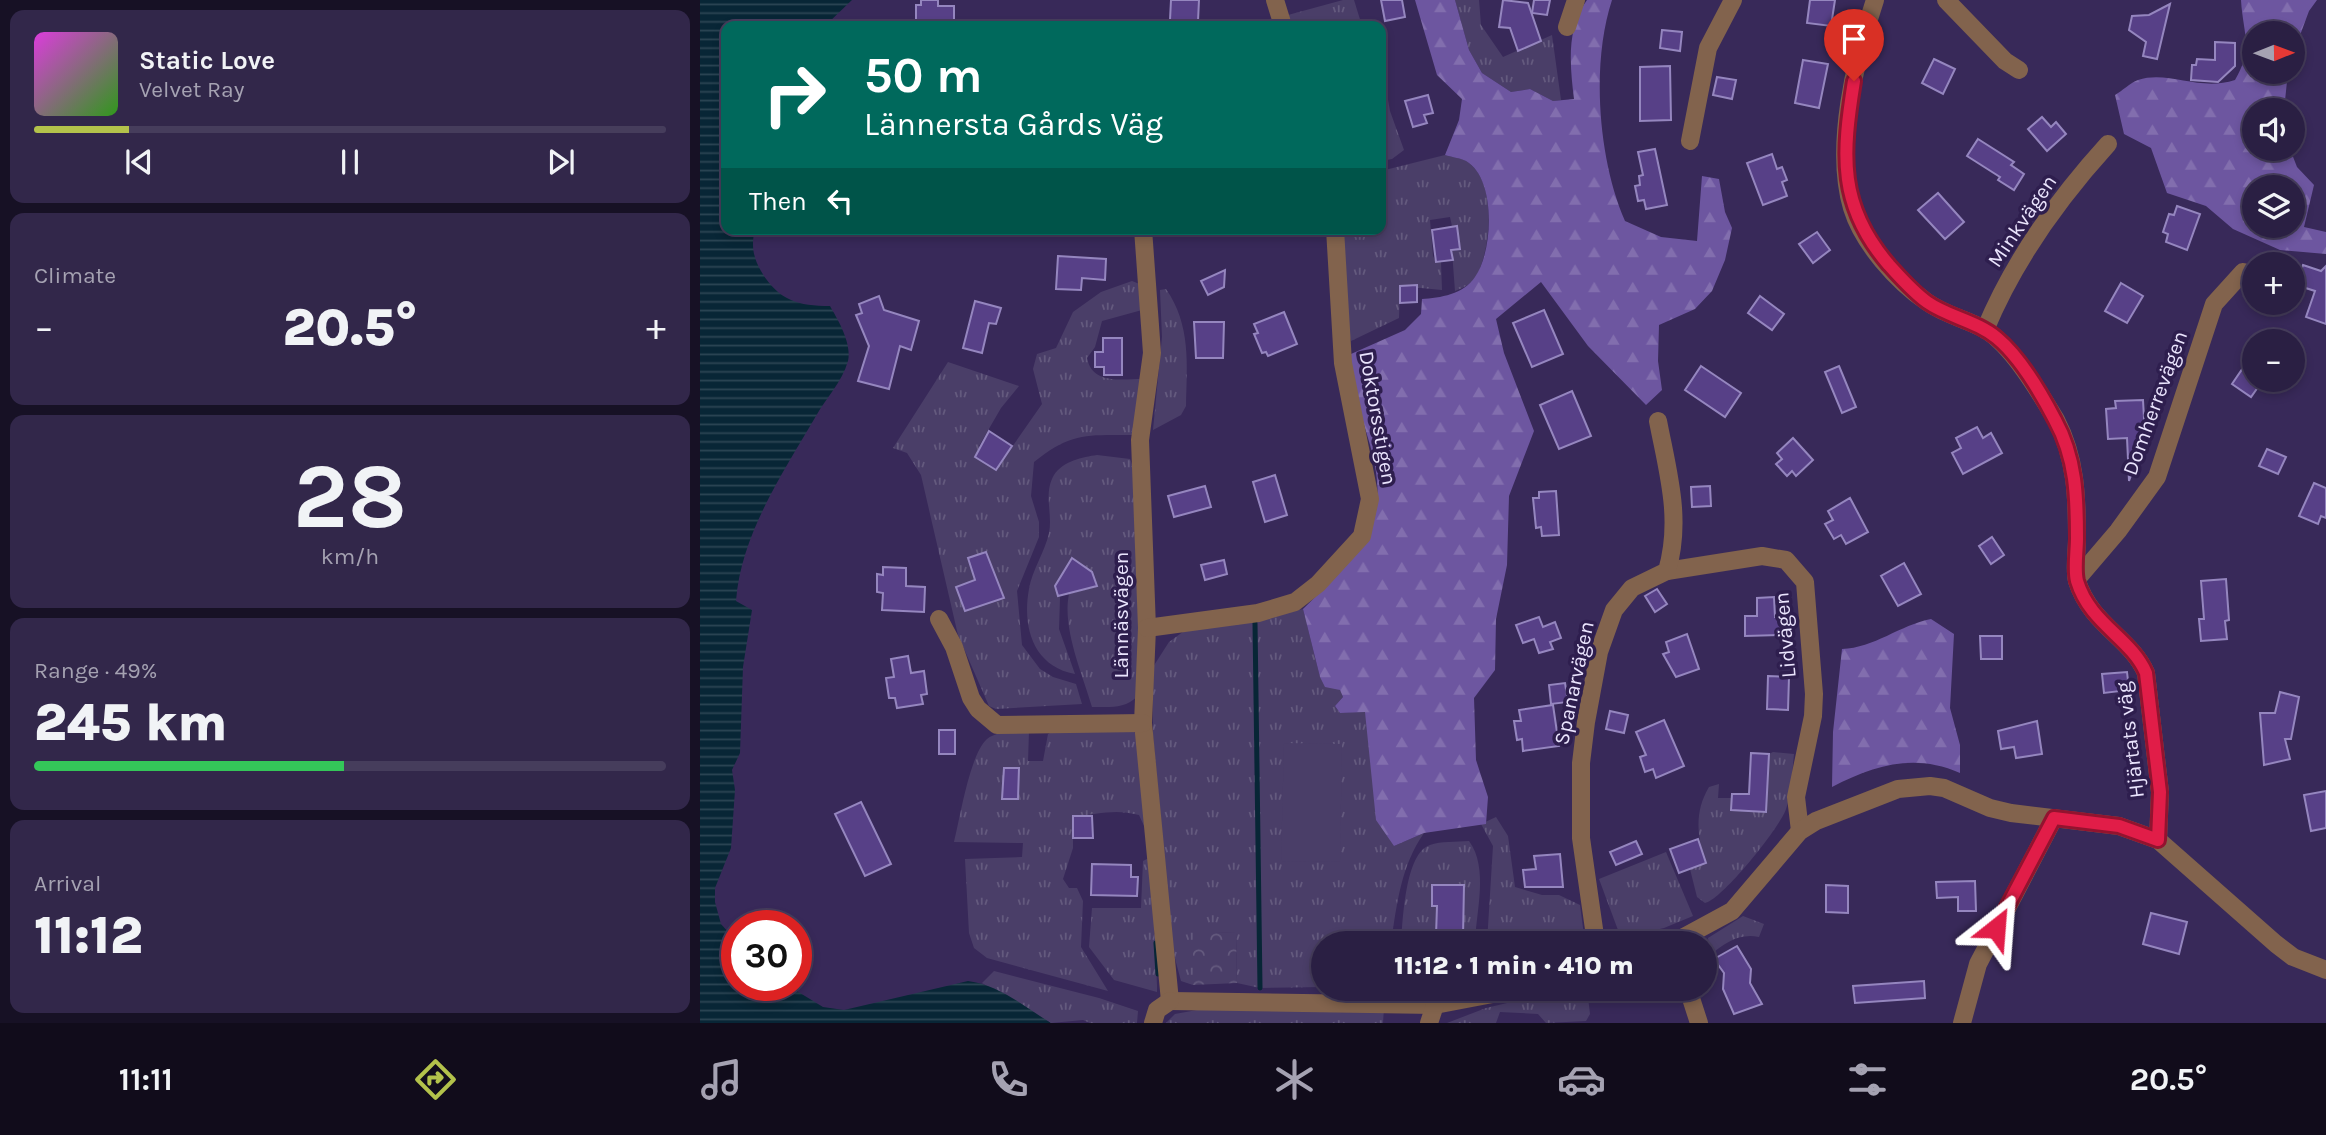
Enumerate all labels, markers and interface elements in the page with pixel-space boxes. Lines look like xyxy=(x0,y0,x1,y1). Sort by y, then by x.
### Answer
pin xyxy=(1824,9,1884,81)
icon: arrive xyxy=(1835,20,1873,58)
north arrow xyxy=(2242,21,2305,84)
map controls xyxy=(2242,21,2305,392)
text: Static Love xyxy=(139,45,275,76)
text: 50 m xyxy=(864,47,982,104)
icon: right xyxy=(749,49,840,140)
text: Velvet Ray xyxy=(139,76,244,103)
button: sound xyxy=(2242,98,2305,161)
text: Lännersta Gårds Väg xyxy=(864,106,1163,143)
icon: previous xyxy=(120,143,158,181)
icon: pause xyxy=(331,143,369,181)
icon: next xyxy=(542,143,580,181)
street label: Minkvägen xyxy=(1982,170,2062,272)
button: layers xyxy=(2242,175,2305,238)
icon: left xyxy=(821,182,859,220)
text: Then xyxy=(749,186,807,217)
button: + xyxy=(2242,252,2305,315)
text: Climate xyxy=(34,262,116,289)
text: 20.5° xyxy=(282,297,418,358)
text: − xyxy=(34,305,54,350)
text: + xyxy=(646,305,666,350)
street label: Domherrevägen xyxy=(2118,328,2192,478)
button: − xyxy=(2242,329,2305,392)
street label: Doktorsstigen xyxy=(1354,349,1402,487)
text: 28 xyxy=(293,444,407,550)
text: km/h xyxy=(321,543,379,570)
street label: Lännäsvägen xyxy=(1109,552,1133,678)
street label: Lidvägen xyxy=(1769,591,1801,679)
street label: Spanarvägen xyxy=(1549,619,1599,747)
text: Range · 49% xyxy=(34,657,157,684)
street label: Hjärtats väg xyxy=(2111,680,2149,800)
text: 245 km xyxy=(34,692,227,753)
text: Arrival xyxy=(34,870,101,897)
position arrow xyxy=(1959,891,2033,965)
text: 11:12 xyxy=(34,905,143,966)
speed limit sign: 30 xyxy=(721,910,812,1001)
text: 11:12 · 1 min · 410 m xyxy=(1394,950,1634,981)
icon: directions xyxy=(411,1055,460,1104)
icon: music xyxy=(697,1055,746,1104)
icon: phone xyxy=(984,1055,1033,1104)
icon: climate xyxy=(1270,1055,1319,1104)
icon: car xyxy=(1557,1055,1606,1104)
icon: filters xyxy=(1843,1055,1892,1104)
text: 11:11 xyxy=(119,1061,173,1098)
text: 20.5° xyxy=(2130,1061,2207,1098)

